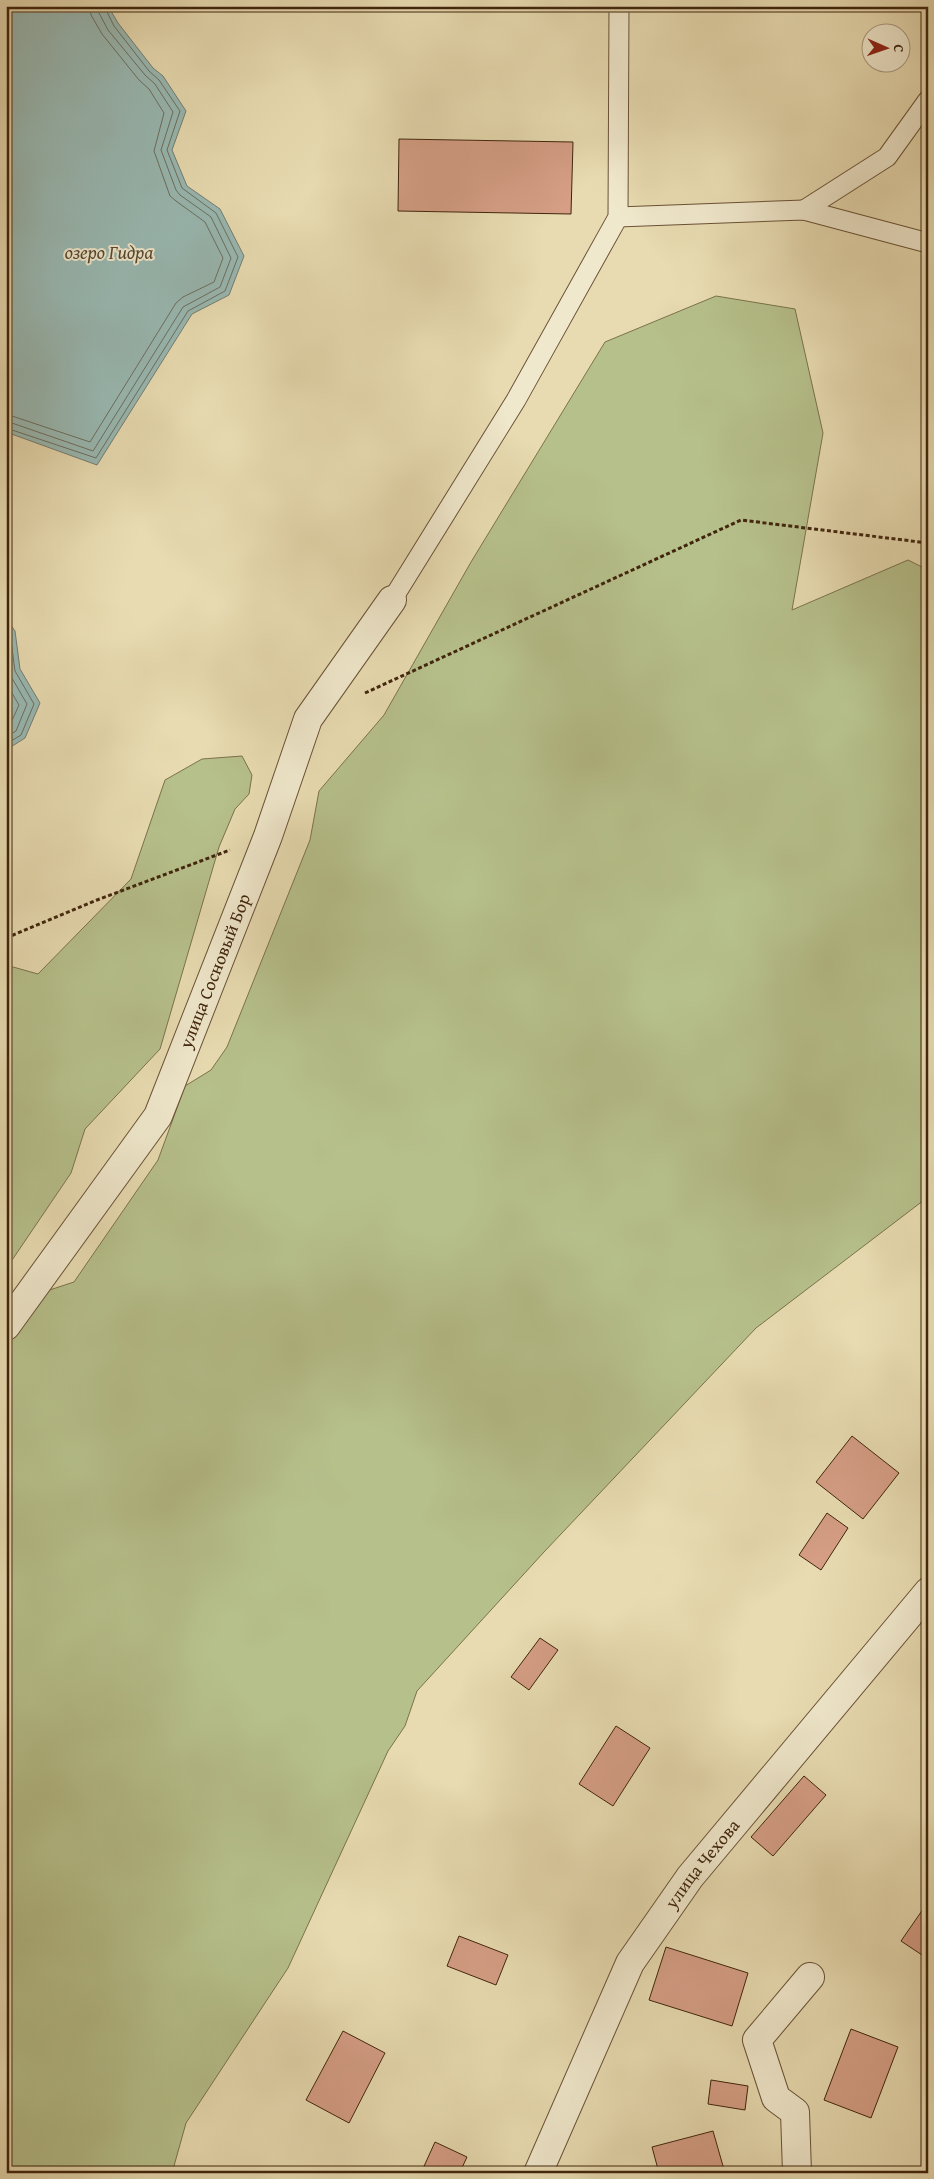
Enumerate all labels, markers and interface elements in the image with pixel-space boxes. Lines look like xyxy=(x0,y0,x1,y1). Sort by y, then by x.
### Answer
north arrow xyxy=(862,22,912,72)
text: С xyxy=(889,44,909,53)
water label: озеро Гидра xyxy=(65,238,153,266)
street label: улица Сосновый Бор xyxy=(172,889,257,1053)
street label: улица Чехова xyxy=(657,1813,746,1915)

